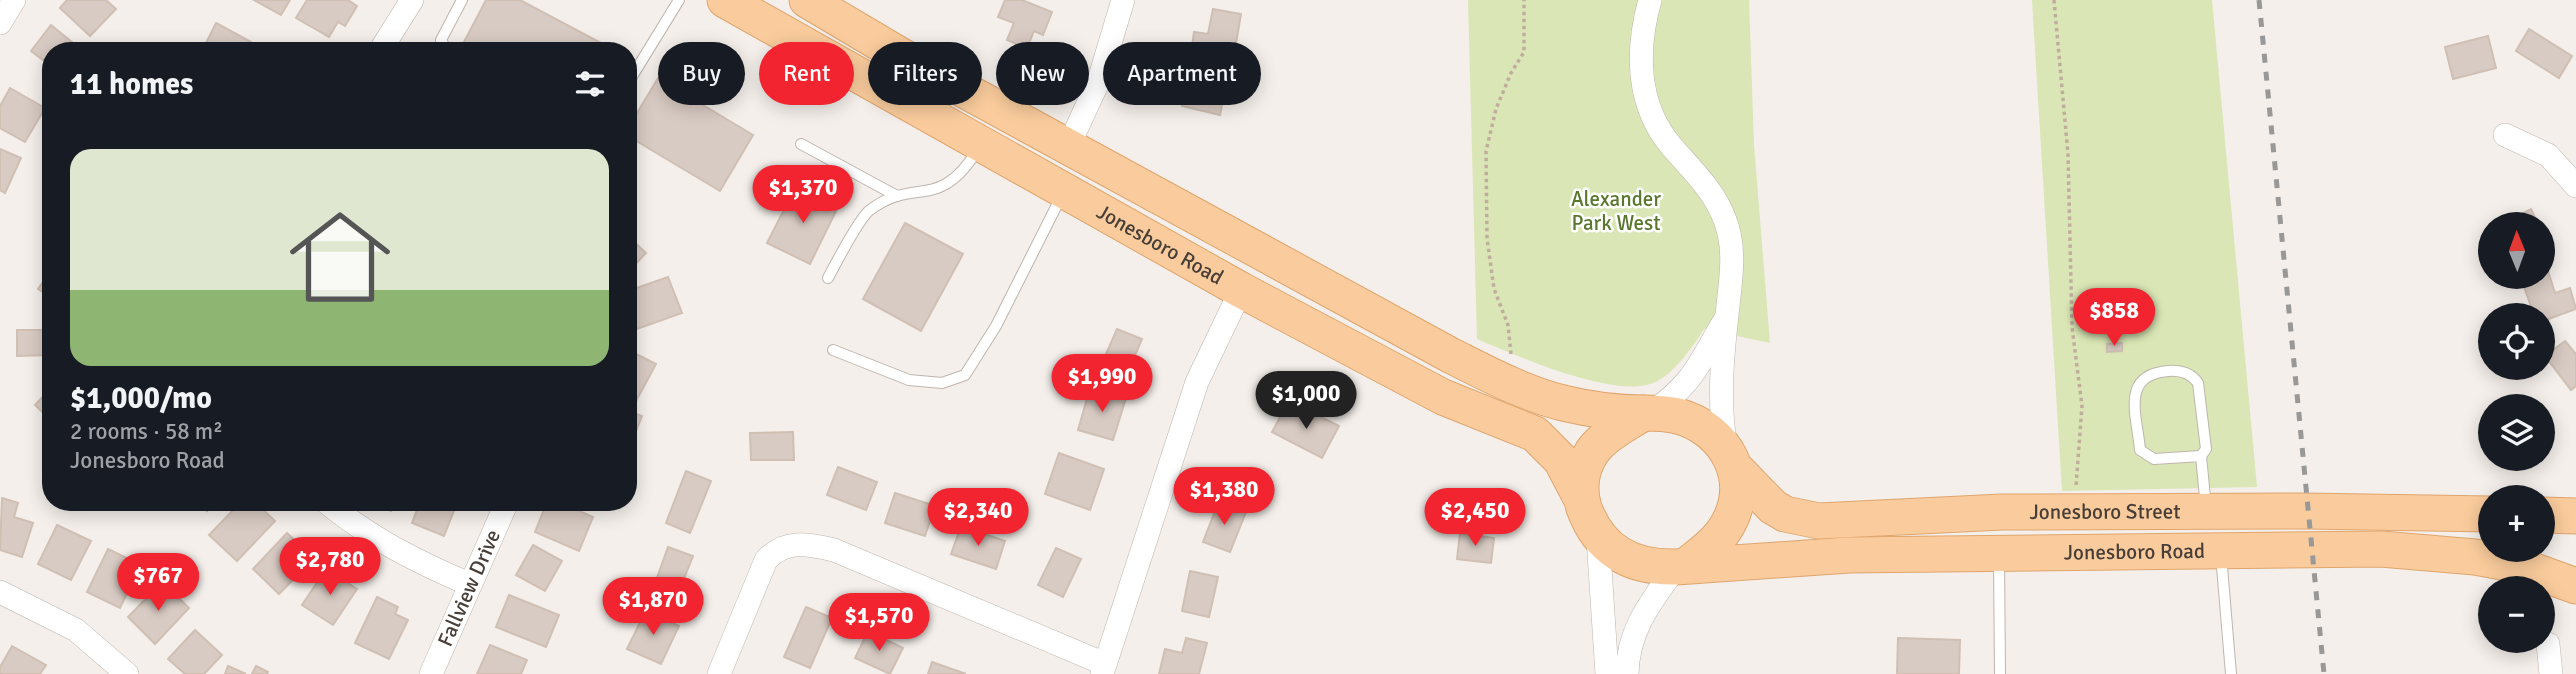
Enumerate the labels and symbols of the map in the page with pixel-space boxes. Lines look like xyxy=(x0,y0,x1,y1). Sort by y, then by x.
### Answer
pin: $1,370 xyxy=(746,166,860,225)
park label: Alexander Park West xyxy=(1571,186,1661,236)
street label: Jonesboro Road xyxy=(1092,199,1228,290)
north arrow xyxy=(2478,212,2555,289)
pin: $858 xyxy=(2073,288,2155,348)
pin: $1,990 xyxy=(1045,354,1159,414)
pin: $1,000 xyxy=(1249,372,1363,431)
pin: $1,380 xyxy=(1167,468,1281,527)
pin: $2,340 xyxy=(921,489,1035,548)
pin: $2,450 xyxy=(1418,489,1532,548)
street label: Jonesboro Street xyxy=(2029,498,2181,525)
street label: Fallview Drive xyxy=(432,526,506,650)
pin: $2,780 xyxy=(273,538,387,597)
street label: Jonesboro Road xyxy=(2063,538,2205,566)
pin: $767 xyxy=(117,554,199,613)
pin: $1,870 xyxy=(596,578,710,637)
pin: $1,570 xyxy=(822,594,936,653)

